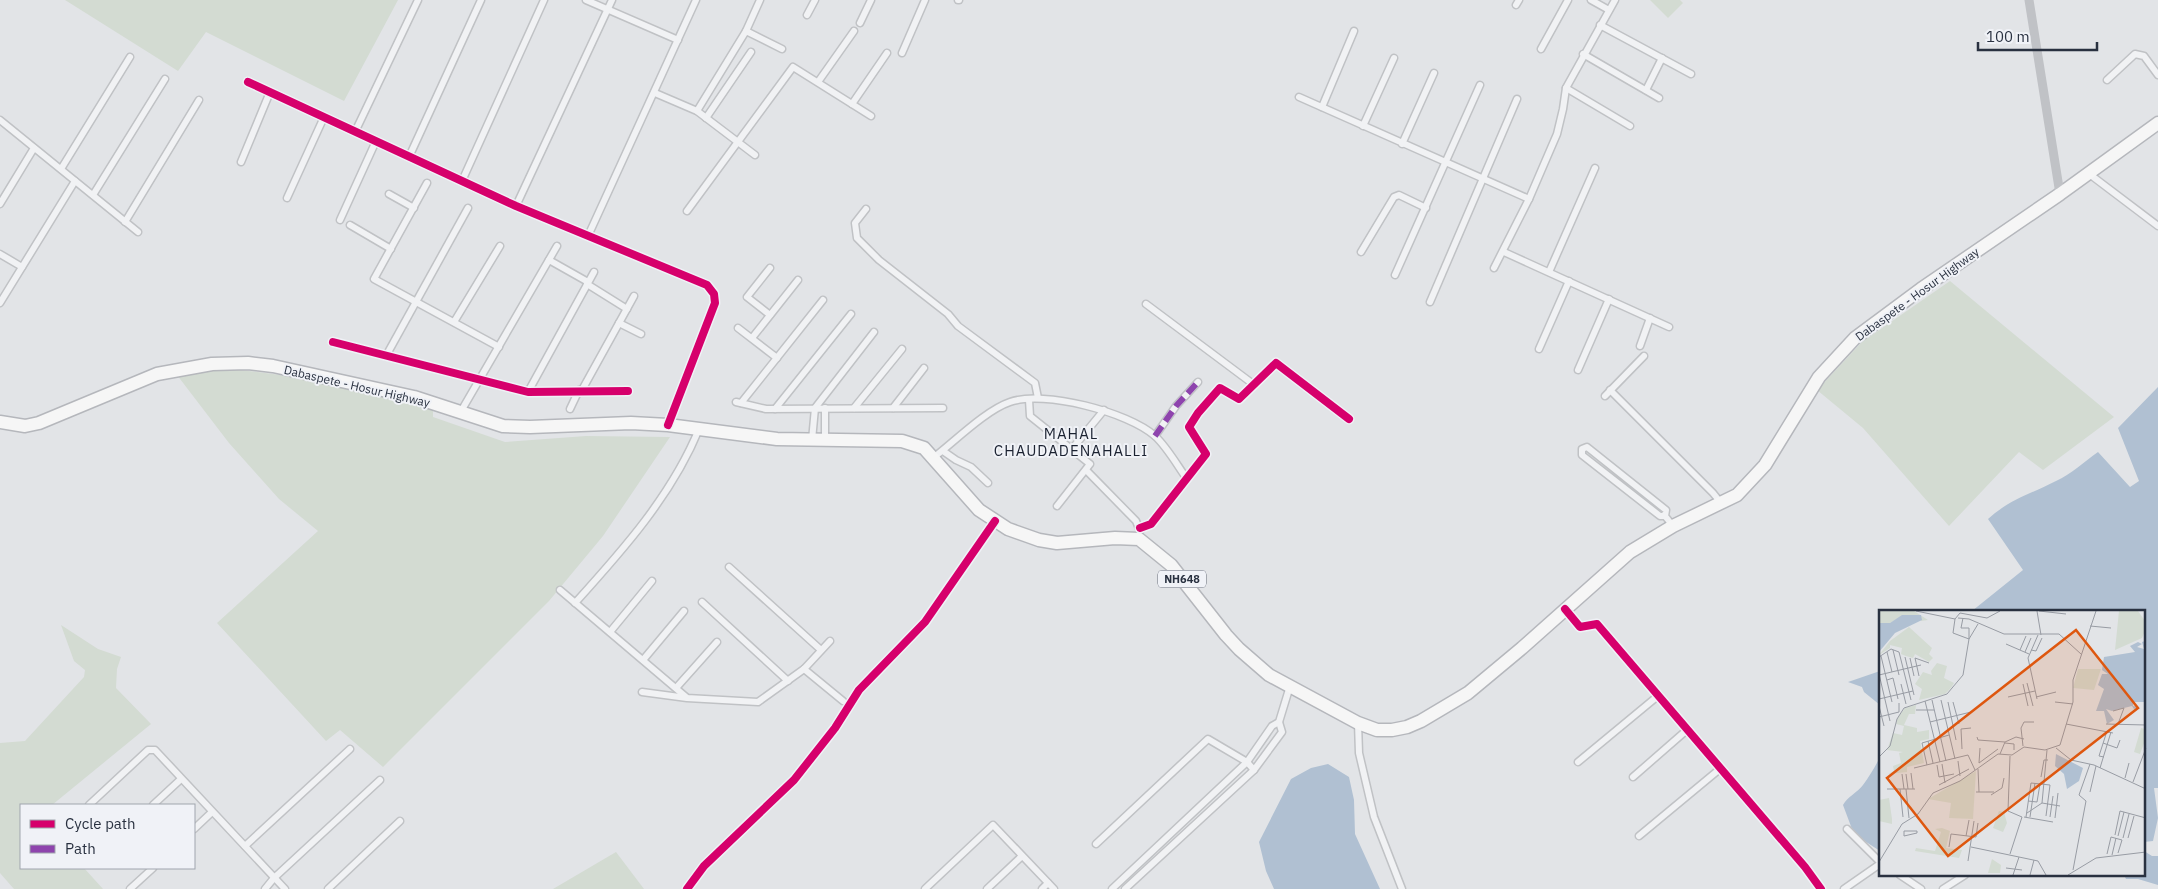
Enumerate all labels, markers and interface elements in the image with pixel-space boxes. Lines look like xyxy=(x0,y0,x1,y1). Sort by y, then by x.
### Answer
scale bar xyxy=(1978,20,2097,52)
text: 100 m xyxy=(1986,27,2030,46)
street label: Dabaspete - Hosur Highway xyxy=(1852,244,1982,344)
street label: Dabaspete - Hosur Highway xyxy=(282,362,432,410)
district label: MAHAL CHAUDADENAHALLI xyxy=(994,424,1148,460)
road number: NH648 xyxy=(1158,570,1206,588)
inset map xyxy=(1879,610,2146,876)
legend xyxy=(20,804,195,869)
text: Cycle path xyxy=(65,814,136,833)
text: Path xyxy=(65,839,96,858)

